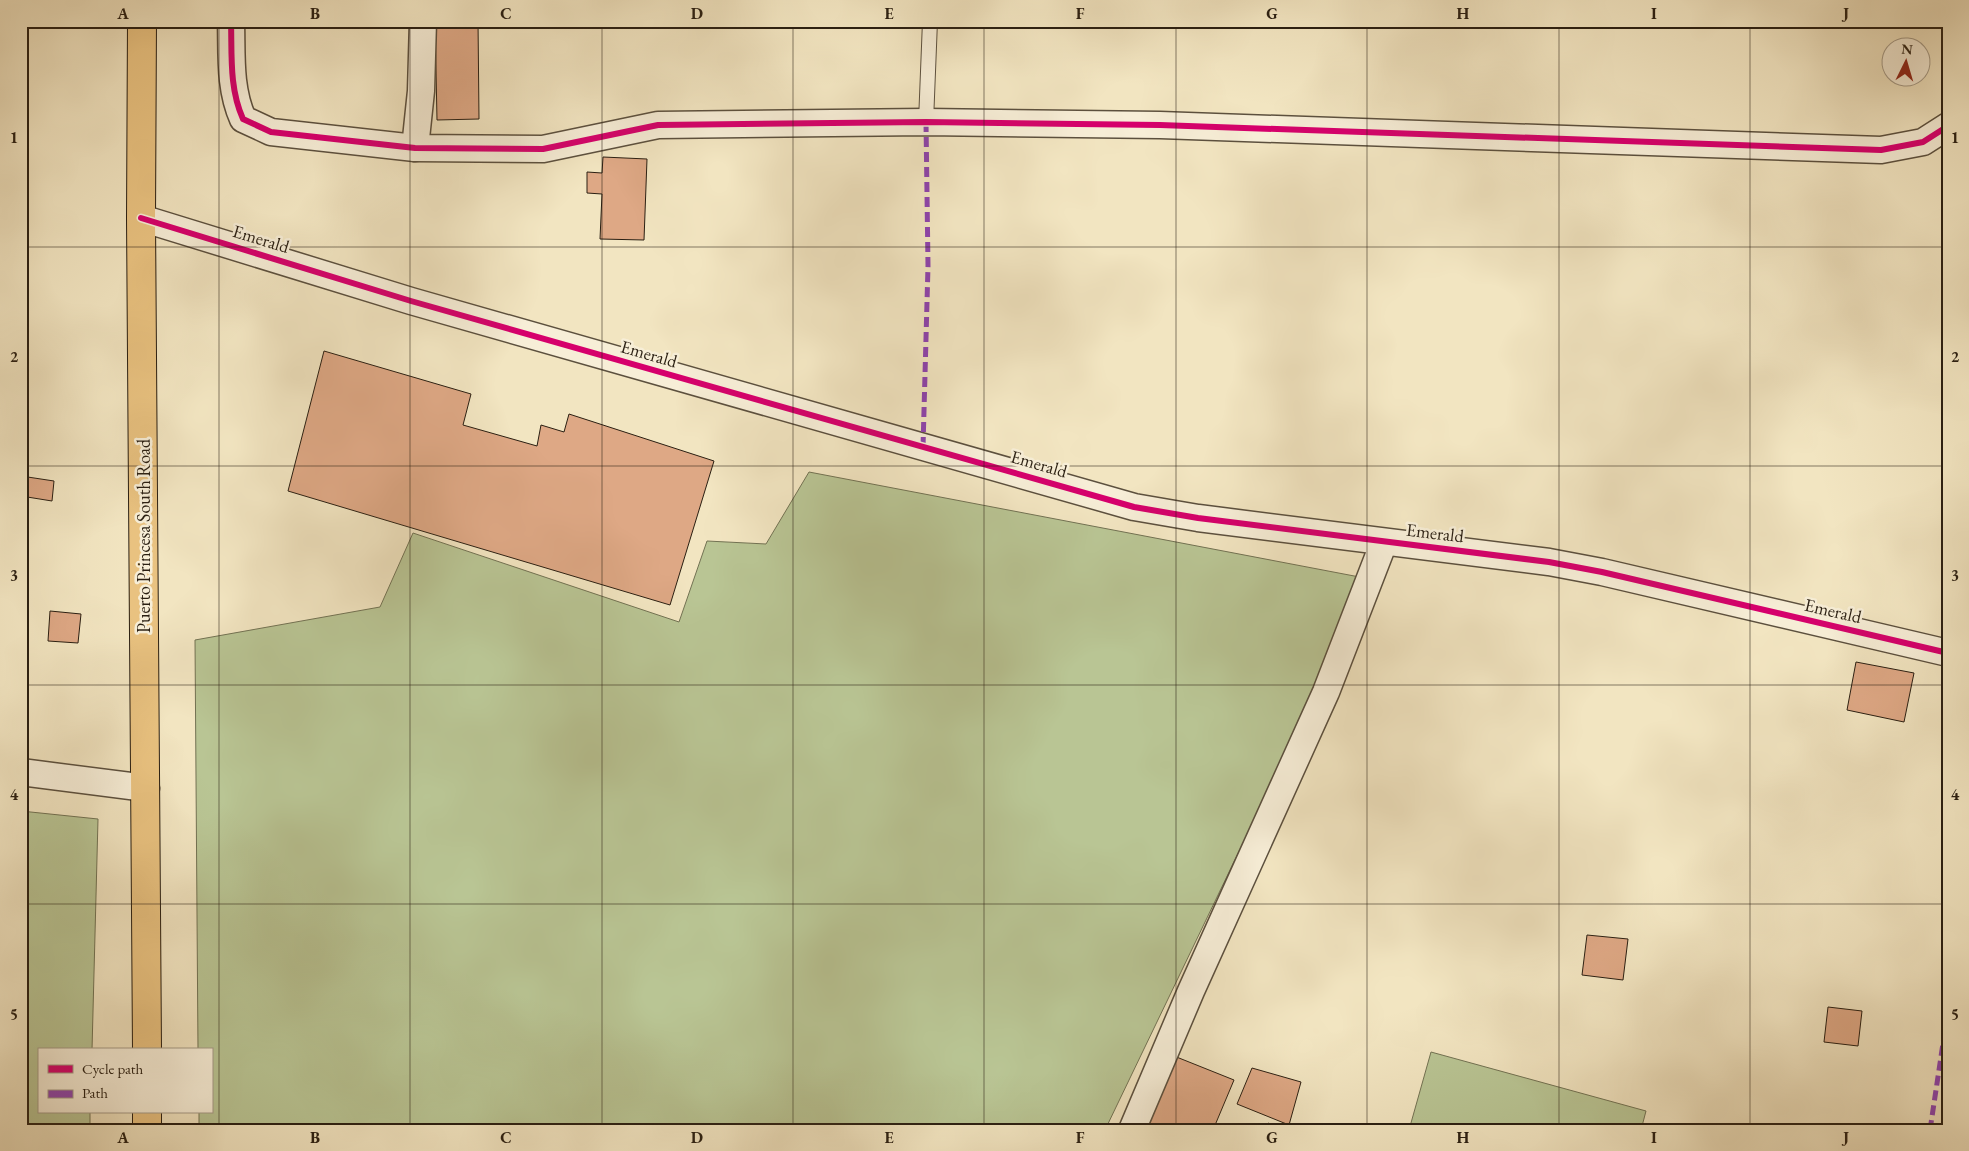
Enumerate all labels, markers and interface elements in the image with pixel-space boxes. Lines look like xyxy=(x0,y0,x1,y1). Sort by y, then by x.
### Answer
text: A xyxy=(116,3,129,24)
text: B xyxy=(310,3,320,24)
text: C xyxy=(500,3,512,24)
text: D xyxy=(691,3,703,24)
text: E xyxy=(884,3,894,24)
text: F xyxy=(1076,3,1085,24)
text: G xyxy=(1266,3,1278,24)
text: H xyxy=(1457,3,1470,24)
text: I xyxy=(1651,3,1657,24)
text: J xyxy=(1841,3,1849,24)
north arrow xyxy=(1882,38,1932,88)
text: N xyxy=(1901,40,1914,59)
text: 1 xyxy=(10,127,18,148)
text: 1 xyxy=(1951,127,1959,148)
street label: Emerald xyxy=(230,219,293,258)
street label: Emerald xyxy=(618,334,681,373)
text: 2 xyxy=(10,346,19,367)
text: 2 xyxy=(1951,346,1960,367)
street label: Puerto Princesa South Road xyxy=(132,438,155,633)
street label: Emerald xyxy=(1008,444,1071,483)
street label: Emerald xyxy=(1405,518,1466,548)
text: 3 xyxy=(10,565,18,586)
text: 3 xyxy=(1951,565,1959,586)
street label: Emerald xyxy=(1802,593,1865,628)
text: 4 xyxy=(10,784,19,805)
text: 4 xyxy=(1951,784,1960,805)
text: 5 xyxy=(10,1004,18,1025)
text: 5 xyxy=(1951,1004,1959,1025)
legend xyxy=(38,1048,212,1114)
text: Cycle path xyxy=(82,1059,144,1078)
text: Path xyxy=(82,1083,108,1102)
text: A xyxy=(116,1127,129,1148)
text: B xyxy=(310,1127,320,1148)
text: C xyxy=(500,1127,512,1148)
text: D xyxy=(691,1127,703,1148)
text: E xyxy=(884,1127,894,1148)
text: F xyxy=(1076,1127,1085,1148)
text: G xyxy=(1266,1127,1278,1148)
text: H xyxy=(1457,1127,1470,1148)
text: I xyxy=(1651,1127,1657,1148)
text: J xyxy=(1841,1127,1849,1148)

